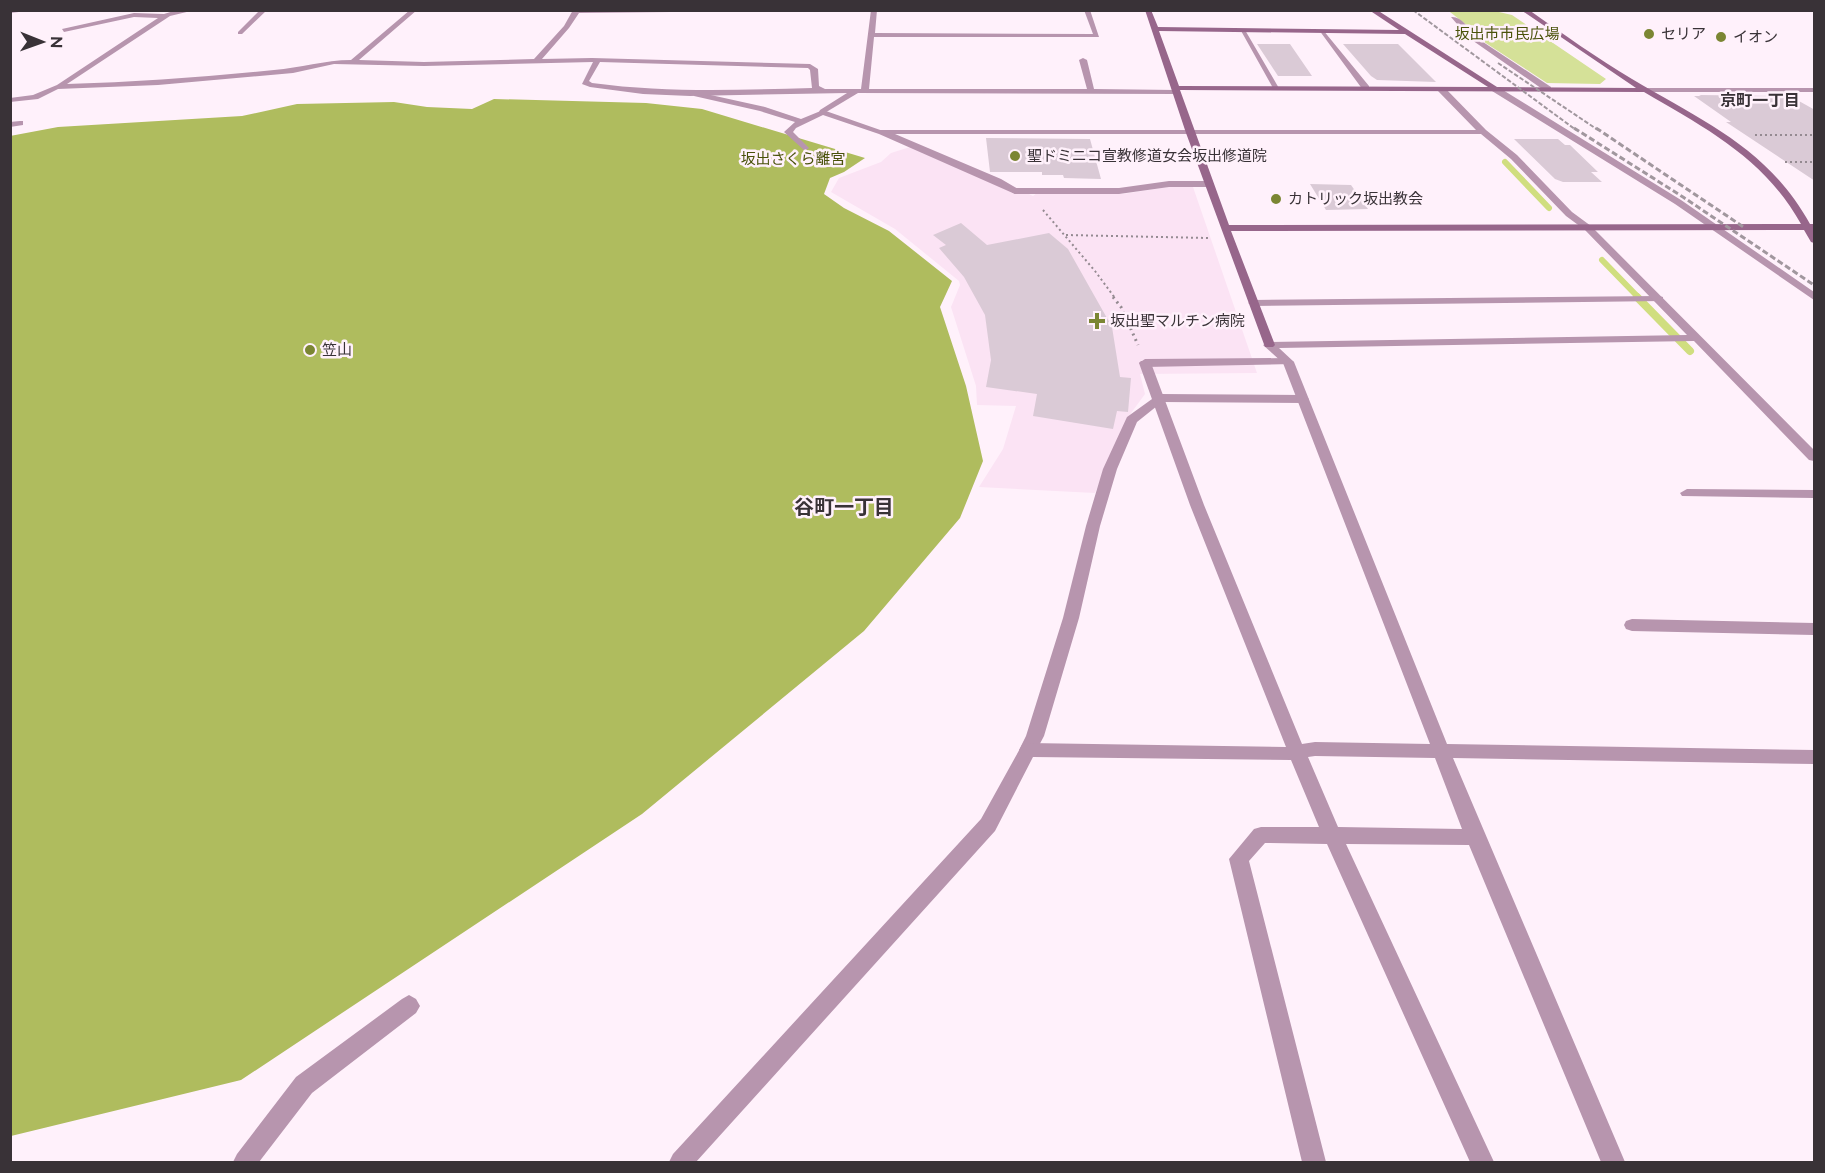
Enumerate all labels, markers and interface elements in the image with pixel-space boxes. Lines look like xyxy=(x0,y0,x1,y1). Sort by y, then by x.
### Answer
north arrow xyxy=(12,12,72,72)
park label: 坂出市市民広場 xyxy=(1454,25,1560,43)
place label: セリア xyxy=(1661,25,1706,43)
marker: セリア xyxy=(1642,27,1656,41)
place label: イオン xyxy=(1733,28,1778,46)
marker: イオン xyxy=(1714,30,1728,44)
text: N xyxy=(47,36,66,49)
district label: 京町一丁目 xyxy=(1720,91,1800,110)
place label: 聖ドミニコ宣教修道女会坂出修道院 xyxy=(1027,147,1267,165)
marker: 聖ドミニコ宣教修道女会坂出修道院 xyxy=(1008,149,1022,163)
park label: 坂出さくら離宮 xyxy=(740,150,846,168)
place label: カトリック坂出教会 xyxy=(1288,190,1423,208)
marker: カトリック坂出教会 xyxy=(1269,192,1283,206)
marker: 坂出聖マルチン病院 xyxy=(1088,312,1106,330)
place label: 坂出聖マルチン病院 xyxy=(1110,312,1245,330)
place label: 笠山 xyxy=(322,341,352,359)
marker: 笠山 xyxy=(303,343,317,357)
district label: 谷町一丁目 xyxy=(794,495,894,519)

